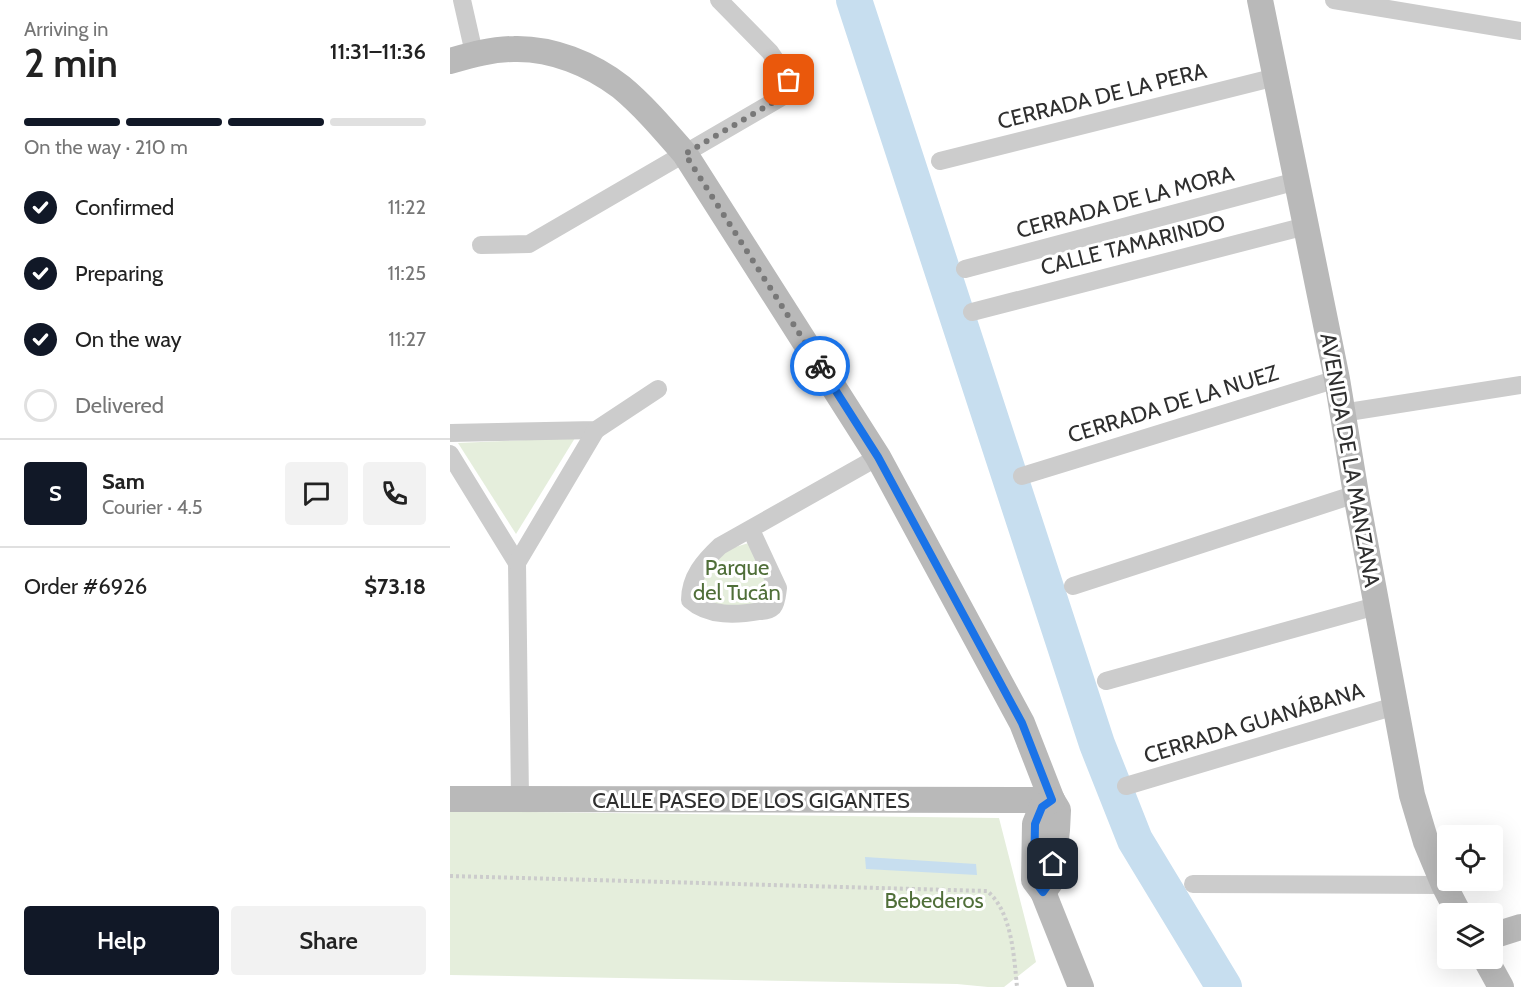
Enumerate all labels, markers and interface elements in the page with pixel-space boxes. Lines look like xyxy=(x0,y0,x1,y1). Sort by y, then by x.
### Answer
text: Arriving in xyxy=(24,17,108,41)
text: 11:31–11:36 xyxy=(330,38,426,65)
text: 2 min xyxy=(24,39,118,87)
pin xyxy=(763,54,814,105)
street label: CERRADA DE LA PERA xyxy=(995,57,1210,135)
icon: bag xyxy=(772,63,805,96)
text: On the way · 210 m xyxy=(24,135,188,159)
street label: CERRADA DE LA MORA xyxy=(1013,160,1237,244)
icon: check xyxy=(24,191,57,224)
text: Confirmed xyxy=(75,194,174,221)
text: 11:22 xyxy=(388,195,426,219)
street label: CALLE TAMARINDO xyxy=(1038,209,1228,281)
icon: check xyxy=(24,257,57,290)
text: Preparing xyxy=(75,260,163,287)
text: 11:25 xyxy=(388,261,426,285)
icon: check xyxy=(24,323,57,356)
text: On the way xyxy=(75,326,182,353)
text: 11:27 xyxy=(388,327,426,351)
street label: AVENIDA DE LA MANZANA xyxy=(1314,331,1386,590)
courier xyxy=(790,336,850,396)
icon: bike xyxy=(804,350,837,383)
street label: CERRADA DE LA NUEZ xyxy=(1065,359,1281,449)
text: Delivered xyxy=(75,392,164,419)
button: chat xyxy=(285,462,348,525)
button: phone xyxy=(363,462,426,525)
text: Sam xyxy=(102,468,145,495)
text: S xyxy=(49,480,62,507)
text: Courier · 4.5 xyxy=(102,495,203,519)
park label: Parque del Tucán xyxy=(693,554,781,606)
text: Order #6926 xyxy=(24,573,147,600)
text: $73.18 xyxy=(364,573,426,600)
street label: CERRADA GUANÁBANA xyxy=(1141,677,1368,769)
street label: CALLE PASEO DE LOS GIGANTES xyxy=(592,787,910,814)
map controls xyxy=(1437,825,1503,969)
button: locate xyxy=(1437,825,1503,891)
pin xyxy=(1027,838,1078,889)
icon: home xyxy=(1036,847,1069,880)
park label: Bebederos xyxy=(884,887,984,914)
button: layers xyxy=(1437,903,1503,969)
button: Help xyxy=(24,906,219,975)
button: Share xyxy=(231,906,426,975)

